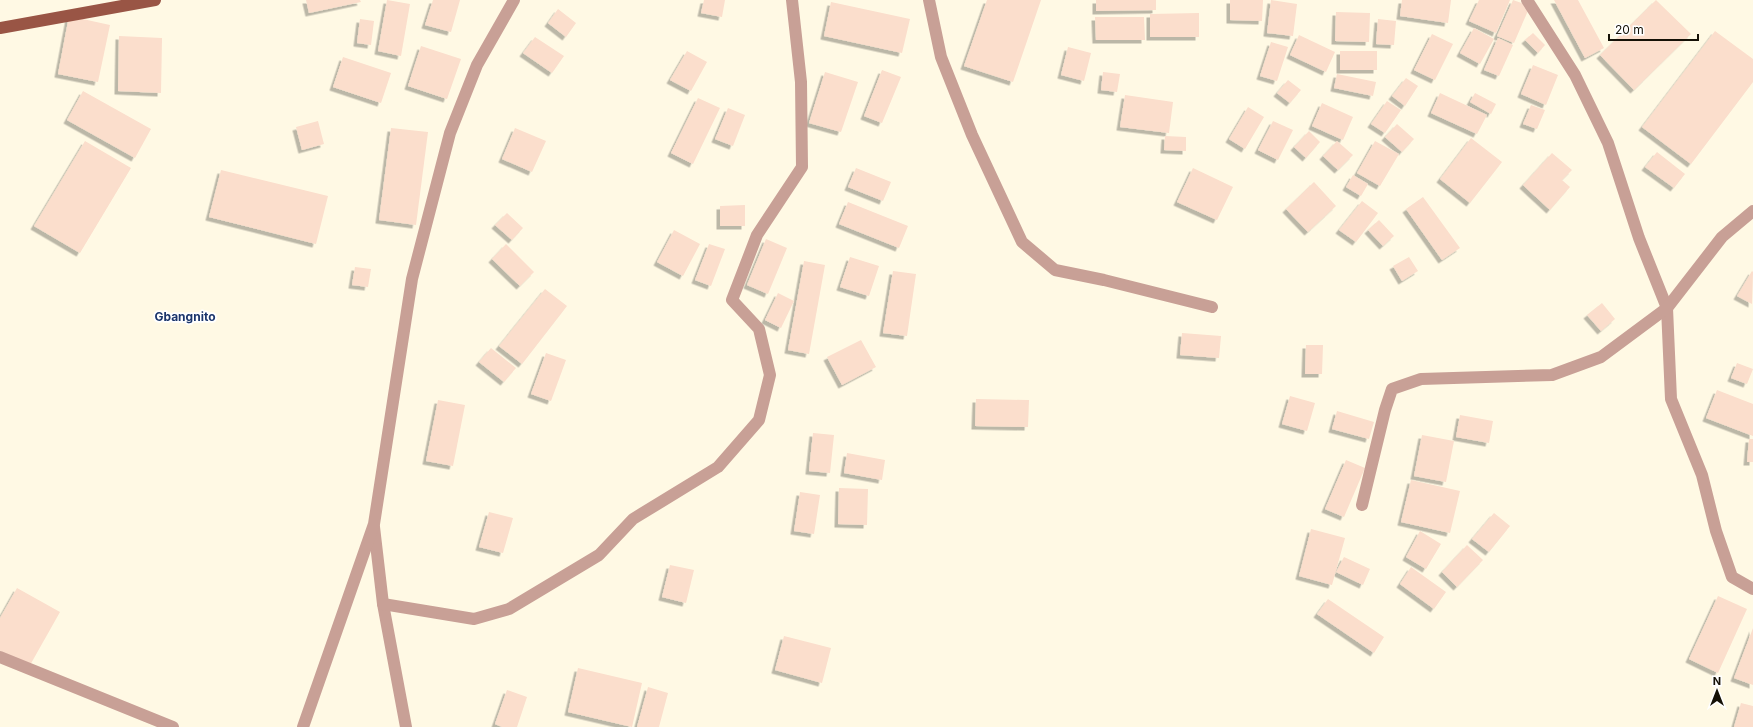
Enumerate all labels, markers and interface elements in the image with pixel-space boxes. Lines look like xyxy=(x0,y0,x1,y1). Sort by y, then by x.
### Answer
scale bar xyxy=(1609,16,1698,42)
text: 20 m xyxy=(1615,22,1644,37)
district label: Gbangnito xyxy=(154,309,216,324)
north arrow xyxy=(1697,671,1737,711)
text: N xyxy=(1713,674,1721,688)

